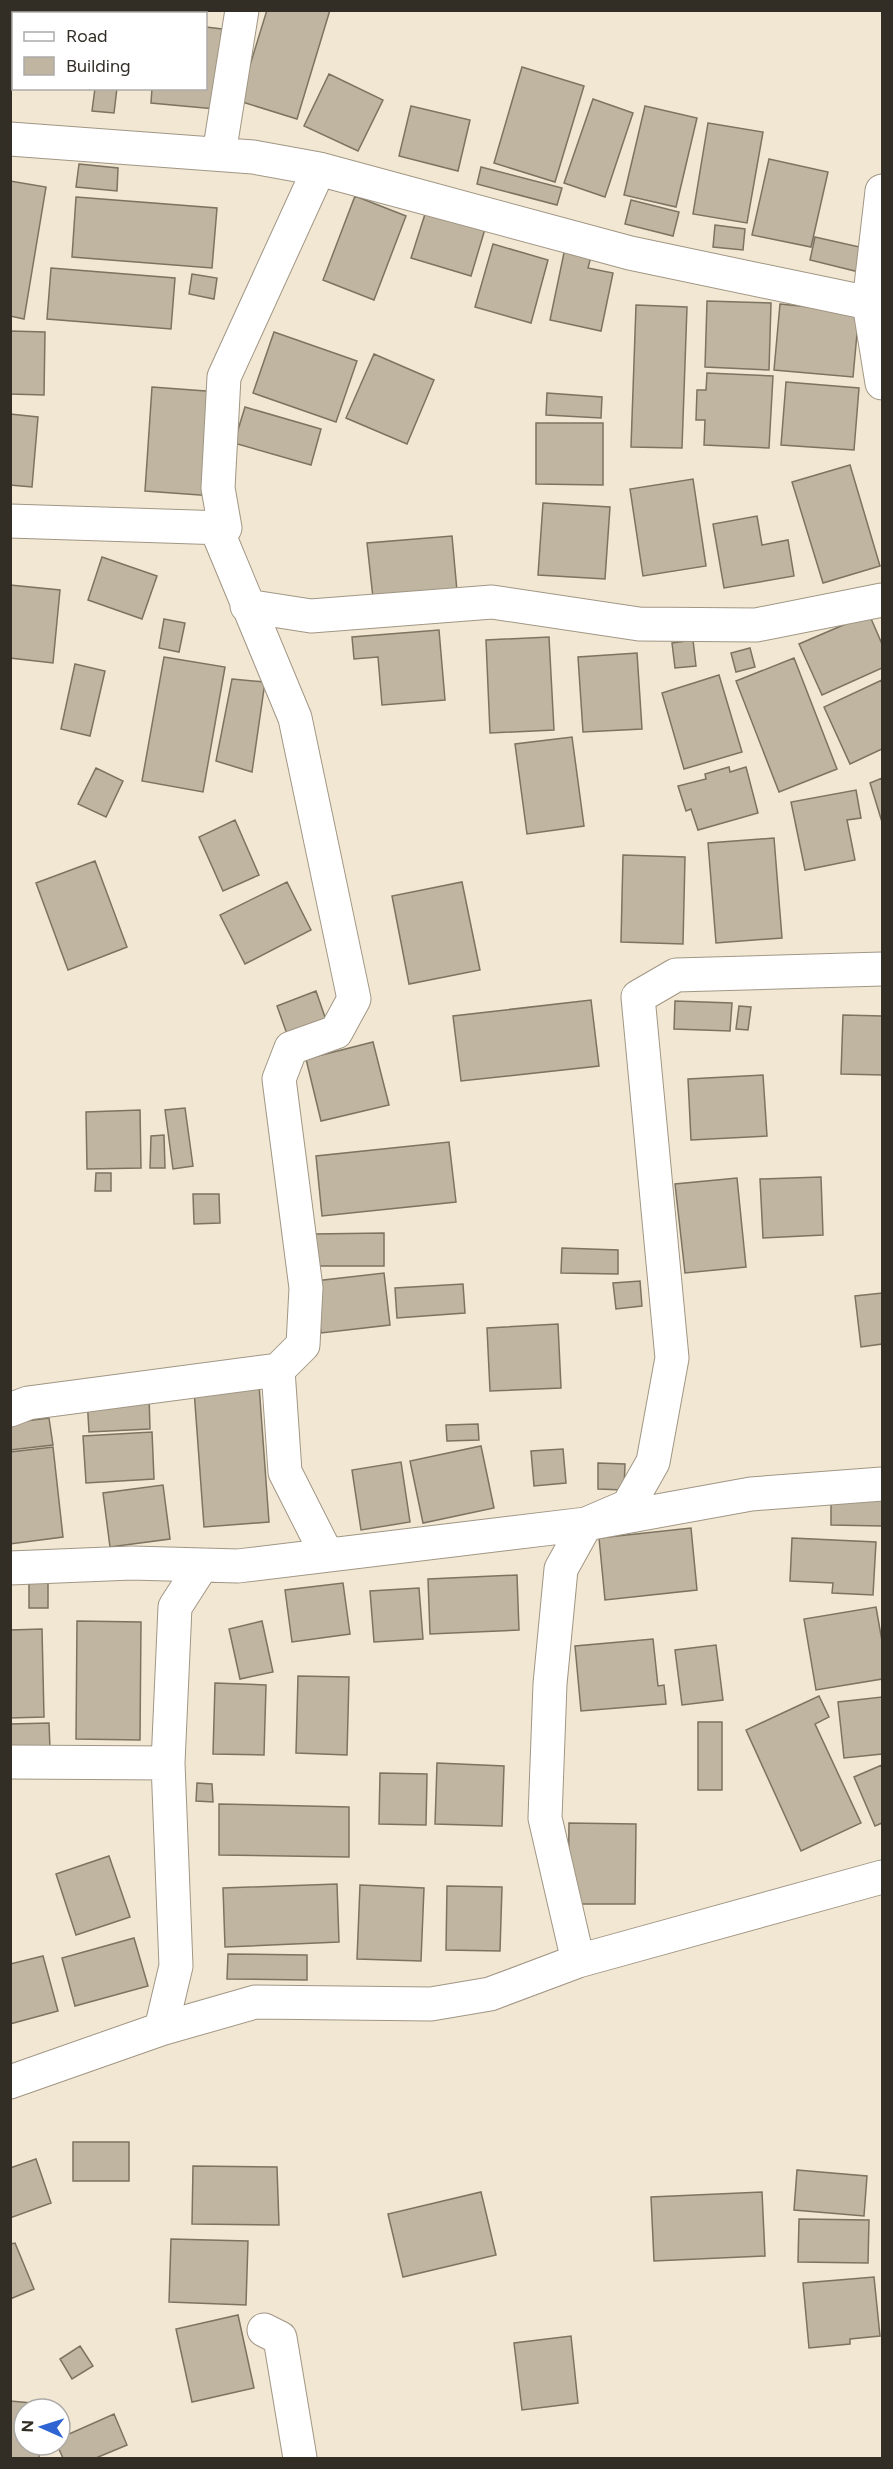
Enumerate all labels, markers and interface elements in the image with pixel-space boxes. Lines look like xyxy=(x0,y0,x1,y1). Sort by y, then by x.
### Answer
legend xyxy=(12,12,207,90)
text: Road xyxy=(66,25,107,47)
text: Building xyxy=(66,55,131,77)
north arrow xyxy=(12,2397,72,2457)
text: N xyxy=(18,2420,37,2433)

